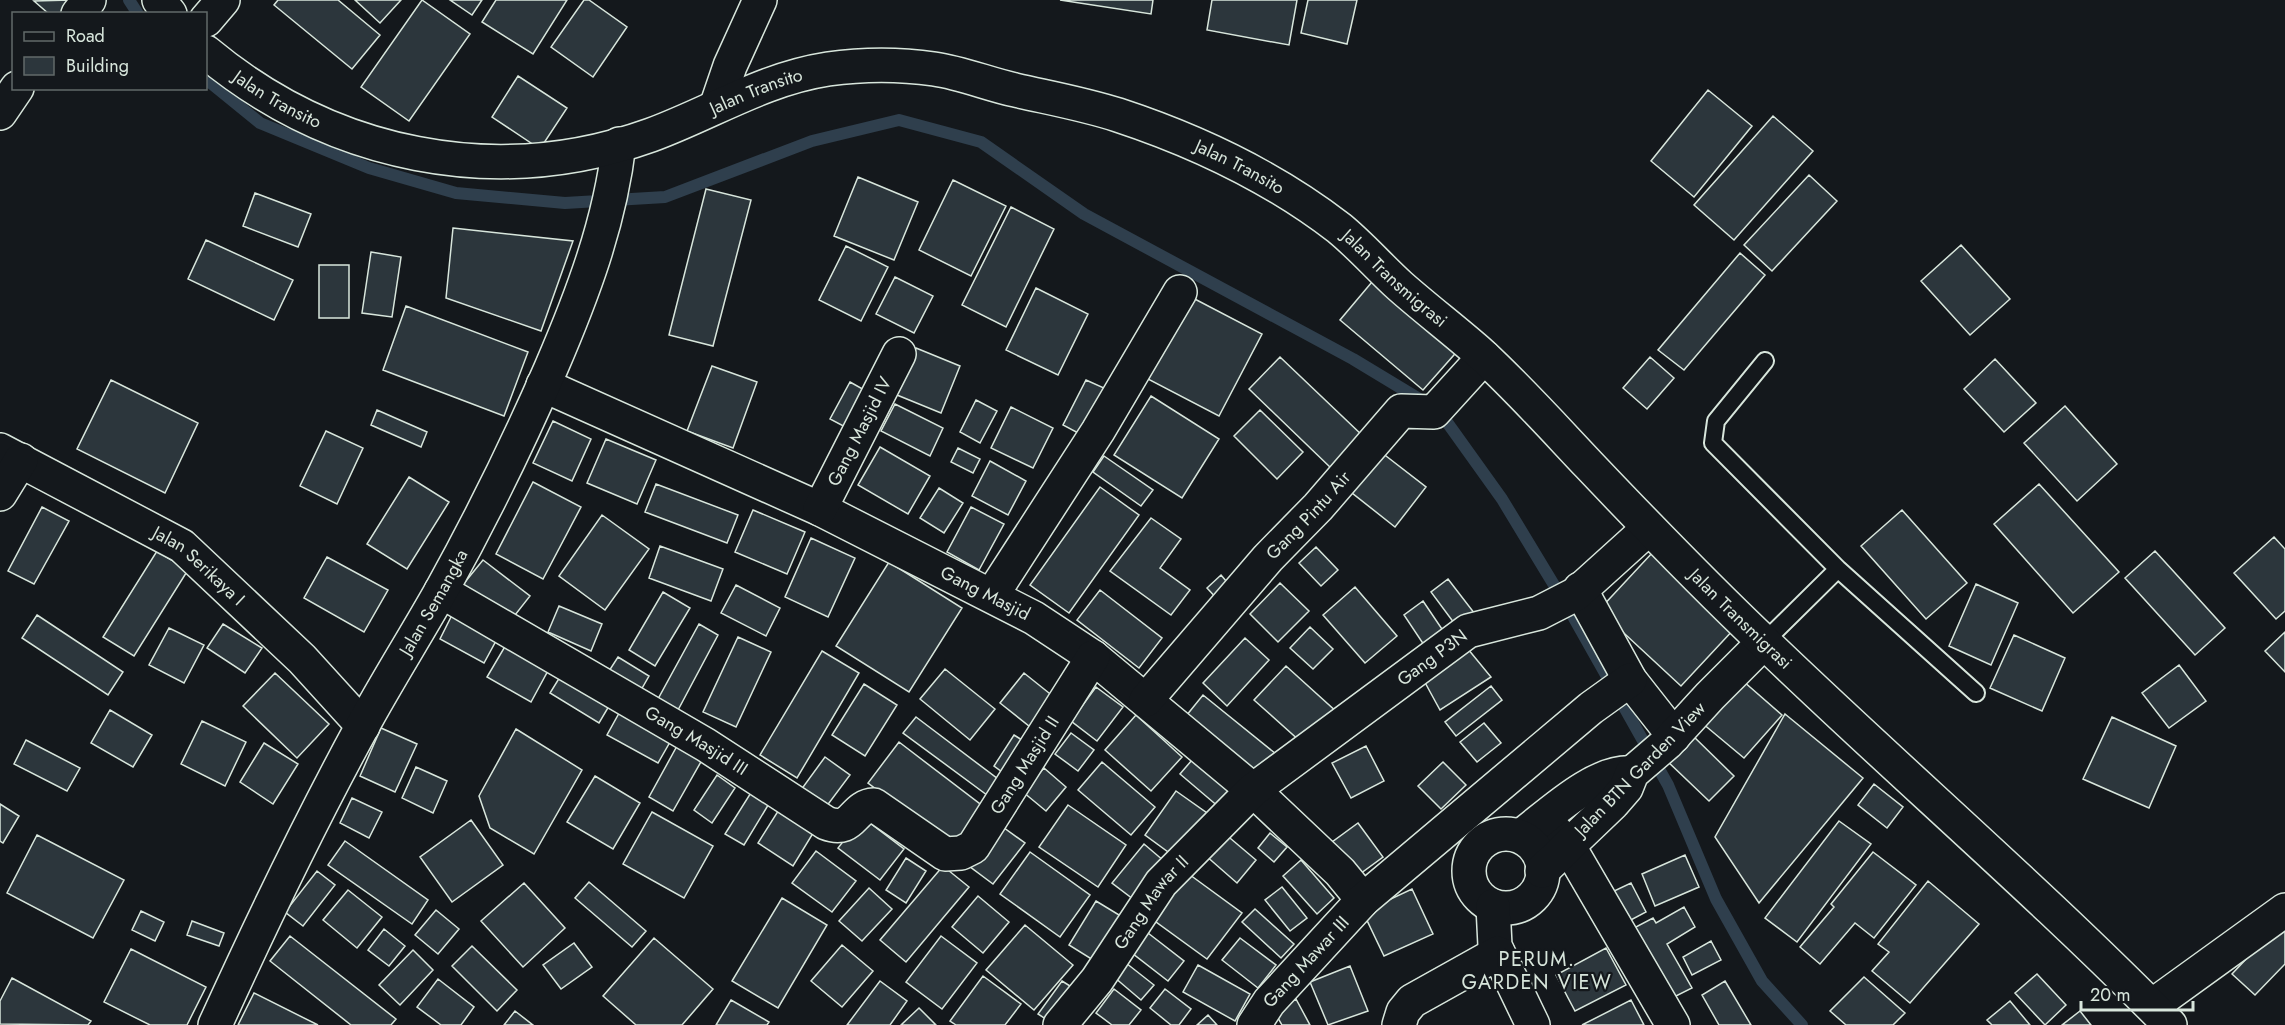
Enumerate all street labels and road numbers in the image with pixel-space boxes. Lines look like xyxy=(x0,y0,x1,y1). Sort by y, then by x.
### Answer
street label: Jalan Transito xyxy=(703,62,806,122)
street label: Jalan Transito xyxy=(226,63,326,135)
street label: Jalan Transito xyxy=(1189,132,1290,201)
street label: Jalan Transmigrasi xyxy=(1335,222,1453,333)
street label: Gang Masjid IV xyxy=(821,372,898,491)
street label: Gang Pintu Air xyxy=(1260,464,1357,566)
street label: Jalan Serikaya I xyxy=(146,519,251,612)
street label: Jalan Semangka xyxy=(392,545,474,662)
street label: Gang Masjid xyxy=(936,559,1035,627)
street label: Jalan Transmigrasi xyxy=(1682,561,1798,675)
street label: Gang P3N xyxy=(1392,623,1473,692)
street label: Jalan BTN Garden View xyxy=(1567,695,1712,844)
street label: Gang Masjid III xyxy=(640,699,753,782)
street label: Gang Masjid II xyxy=(984,711,1066,820)
street label: Gang Mawar II xyxy=(1107,849,1195,955)
street label: Gang Mawar III xyxy=(1257,910,1355,1014)

